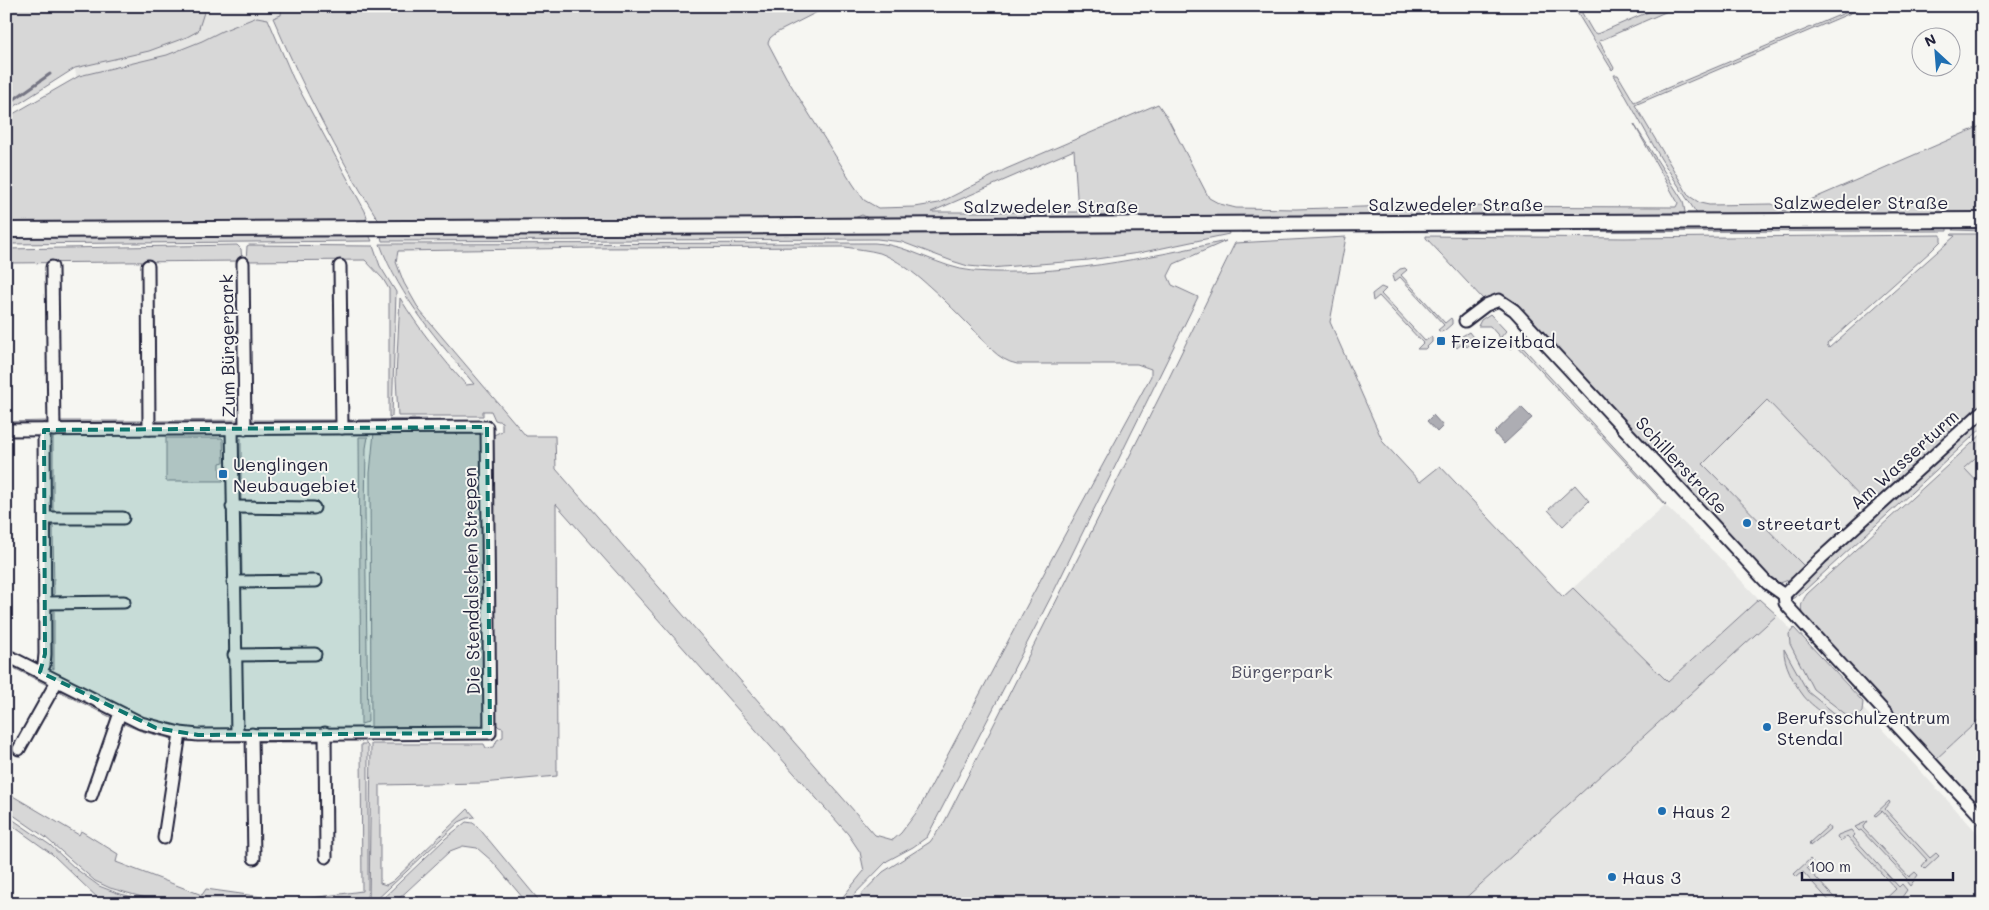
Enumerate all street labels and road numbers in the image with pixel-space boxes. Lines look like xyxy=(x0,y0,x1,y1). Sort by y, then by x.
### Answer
street label: Salzwedeler Straße xyxy=(1774,190,1948,214)
street label: Salzwedeler Straße xyxy=(1369,192,1543,216)
street label: Salzwedeler Straße xyxy=(964,194,1138,218)
street label: Zum Bürgerpark xyxy=(214,274,240,418)
street label: Am Wasserturm xyxy=(1845,404,1963,514)
street label: Schillerstraße xyxy=(1631,411,1733,519)
street label: Die Stendalschen Strepen xyxy=(457,467,485,695)

